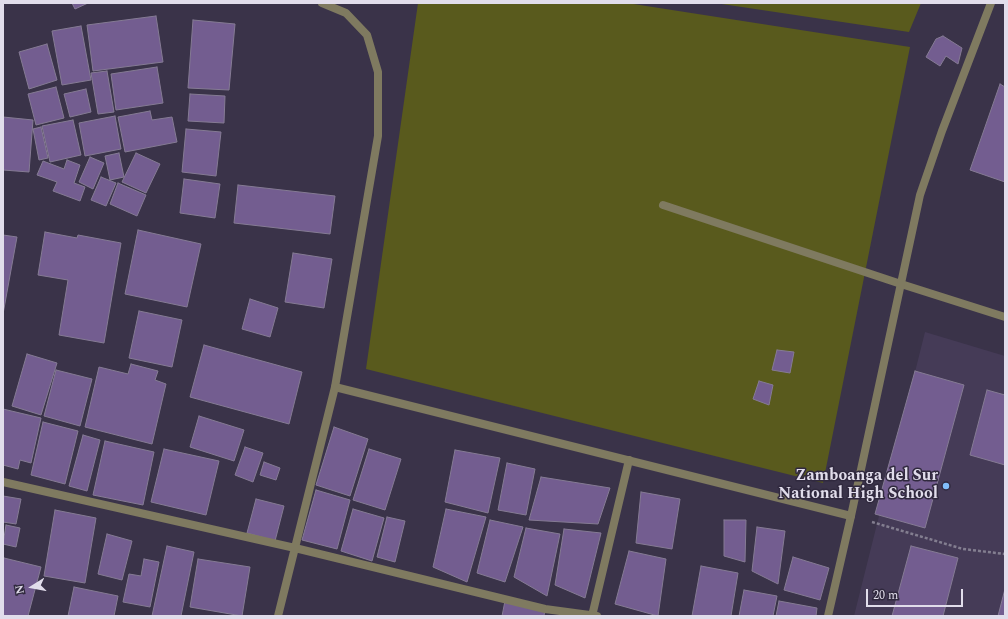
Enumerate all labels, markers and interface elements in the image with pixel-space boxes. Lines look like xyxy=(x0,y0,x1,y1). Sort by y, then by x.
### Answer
place label: Zamboanga del Sur National High School xyxy=(778,467,938,505)
marker: Zamboanga del Sur National High School xyxy=(941,481,951,491)
north arrow xyxy=(12,567,52,607)
scale bar xyxy=(868,581,965,607)
text: N xyxy=(11,583,29,595)
text: 20 m xyxy=(873,586,898,605)

